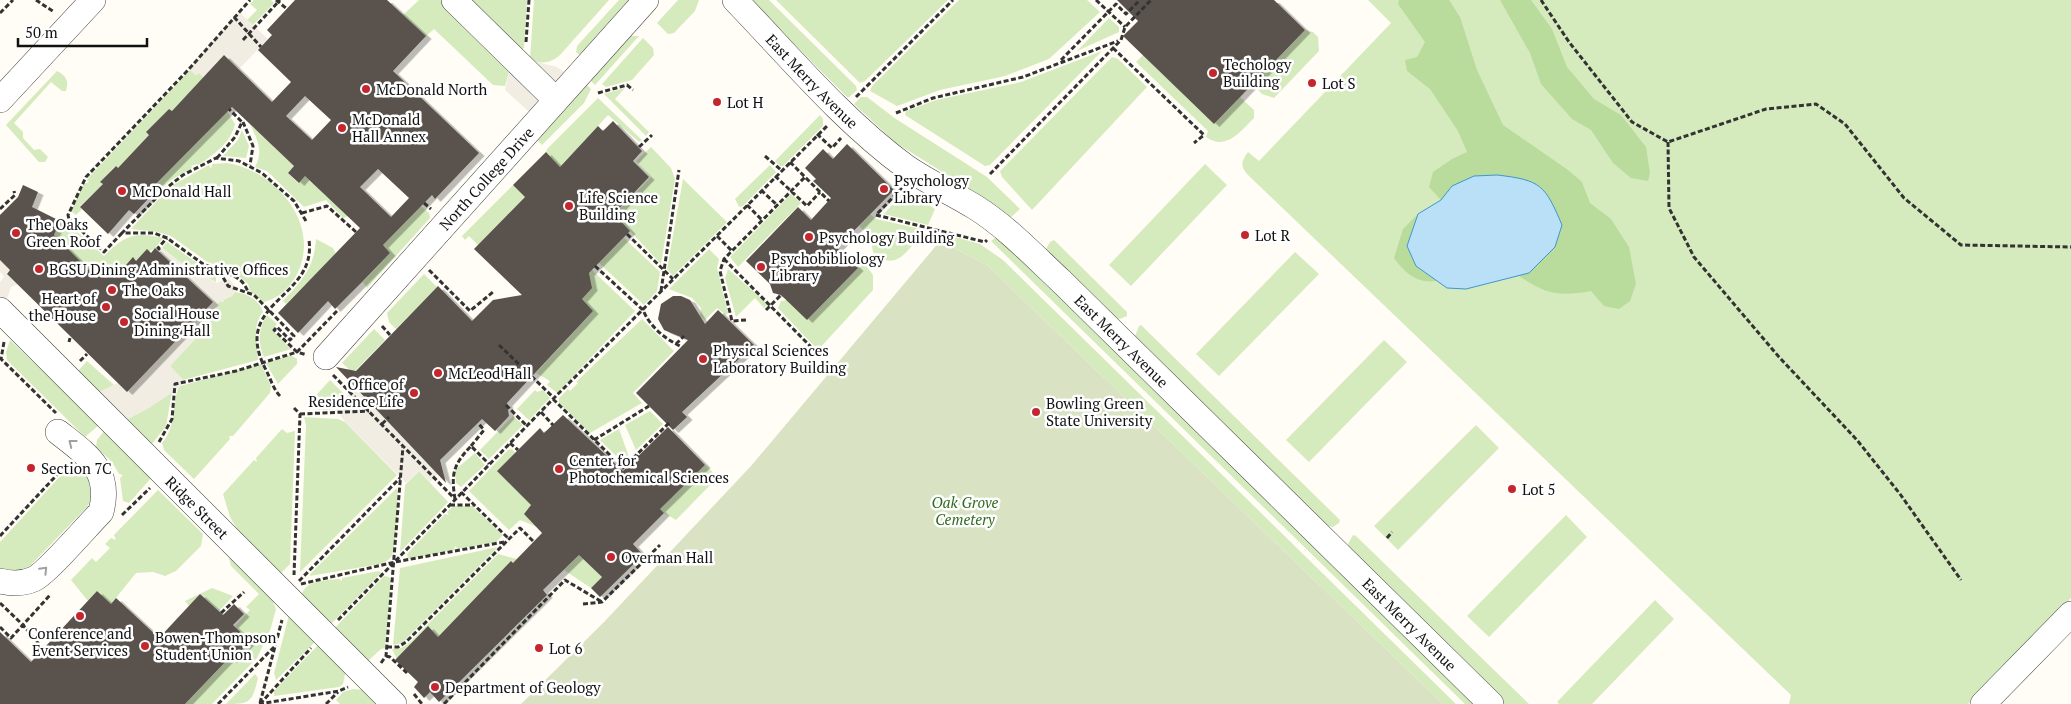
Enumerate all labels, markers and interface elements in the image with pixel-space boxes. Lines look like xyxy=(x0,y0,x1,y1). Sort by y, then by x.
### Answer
scale bar xyxy=(18,15,146,47)
text: 50 m xyxy=(25,22,58,42)
street label: East Merry Avenue xyxy=(762,29,863,133)
place label: Techology Building xyxy=(1223,54,1292,91)
marker: Techology Building xyxy=(1207,67,1219,79)
place label: Lot S xyxy=(1322,73,1356,93)
marker: Lot S xyxy=(1306,77,1318,89)
place label: McDonald North xyxy=(376,79,487,99)
marker: McDonald North xyxy=(360,83,372,95)
place label: Lot H xyxy=(727,92,764,112)
marker: Lot H xyxy=(711,96,723,108)
place label: McDonald Hall Annex xyxy=(352,109,426,146)
marker: McDonald Hall Annex xyxy=(336,122,348,134)
street label: North College Drive xyxy=(435,122,538,234)
place label: Psychology Library xyxy=(894,170,970,207)
place label: McDonald Hall xyxy=(132,181,231,201)
marker: Psychology Library xyxy=(878,183,890,195)
marker: McDonald Hall xyxy=(116,185,128,197)
place label: Life Science Building xyxy=(579,187,658,224)
marker: Life Science Building xyxy=(563,200,575,212)
place label: The Oaks Green Roof xyxy=(26,214,102,251)
place label: Lot R xyxy=(1255,225,1291,245)
marker: The Oaks Green Roof xyxy=(10,227,22,239)
place label: Psychology Building xyxy=(819,227,955,247)
marker: Lot R xyxy=(1239,229,1251,241)
marker: Psychology Building xyxy=(803,231,815,243)
place label: Psychobibliology Library xyxy=(771,248,885,285)
place label: BGSU Dining Administrative Offices xyxy=(49,259,288,279)
marker: Psychobibliology Library xyxy=(755,261,767,273)
marker: BGSU Dining Administrative Offices xyxy=(33,263,45,275)
place label: The Oaks xyxy=(122,280,184,300)
marker: The Oaks xyxy=(106,284,118,296)
place label: Heart of the House xyxy=(29,288,97,325)
street label: East Merry Avenue xyxy=(1070,290,1173,392)
marker: Heart of the House xyxy=(100,301,112,313)
place label: Social House Dining Hall xyxy=(134,303,219,340)
marker: Social House Dining Hall xyxy=(118,316,130,328)
place label: Physical Sciences Laboratory Building xyxy=(713,340,847,377)
marker: Physical Sciences Laboratory Building xyxy=(697,353,709,365)
place label: McLeod Hall xyxy=(448,363,532,383)
marker: McLeod Hall xyxy=(432,367,444,379)
place label: Office of Residence Life xyxy=(308,374,405,411)
marker: Office of Residence Life xyxy=(408,387,420,399)
place label: Bowling Green State University xyxy=(1046,393,1153,430)
marker: Bowling Green State University xyxy=(1030,406,1042,418)
one-way arrow xyxy=(69,441,78,449)
place label: Center for Photochemical Sciences xyxy=(569,450,729,487)
place label: Section 7C xyxy=(41,458,112,478)
marker: Section 7C xyxy=(25,462,37,474)
marker: Center for Photochemical Sciences xyxy=(553,463,565,475)
street label: Ridge Street xyxy=(161,471,233,543)
place label: Lot 5 xyxy=(1522,479,1556,499)
marker: Lot 5 xyxy=(1506,483,1518,495)
park label: Oak Grove Cemetery xyxy=(932,492,999,529)
place label: Overman Hall xyxy=(621,547,713,567)
marker: Overman Hall xyxy=(605,551,617,563)
one-way arrow xyxy=(38,567,47,576)
street label: East Merry Avenue xyxy=(1358,573,1461,675)
marker: Conference and Event Services xyxy=(74,610,86,622)
place label: Conference and Event Services xyxy=(28,623,132,660)
place label: Bowen-Thompson Student Union xyxy=(155,627,277,664)
place label: Lot 6 xyxy=(549,638,583,658)
marker: Bowen-Thompson Student Union xyxy=(139,640,151,652)
marker: Lot 6 xyxy=(533,642,545,654)
place label: Department of Geology xyxy=(445,677,601,697)
marker: Department of Geology xyxy=(429,681,441,693)

